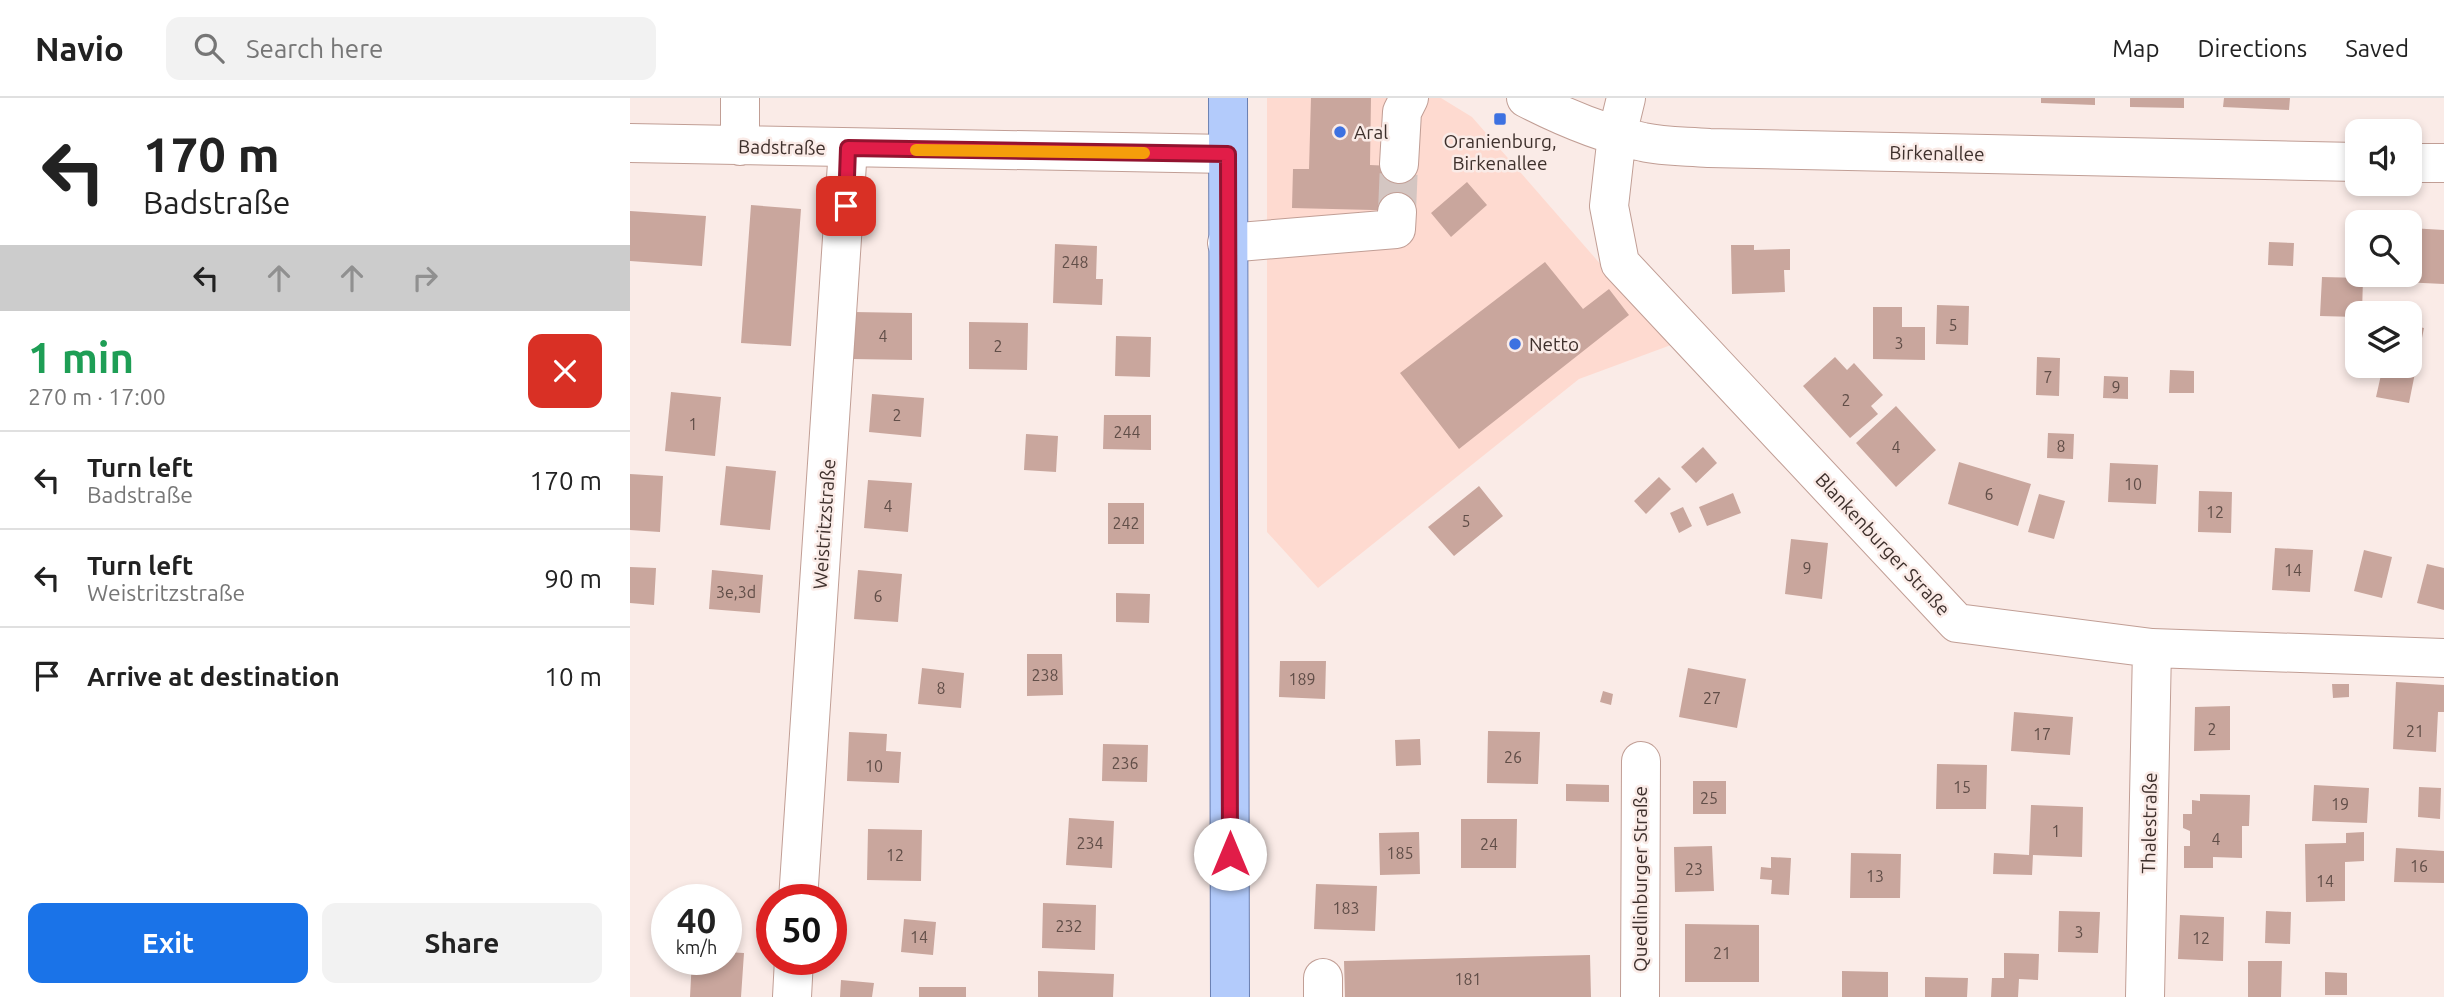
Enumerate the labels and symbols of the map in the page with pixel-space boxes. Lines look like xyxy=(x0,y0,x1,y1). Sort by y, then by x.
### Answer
marker: Oranienburg, Birkenallee xyxy=(1492,111,1508,127)
place label: Aral xyxy=(1354,121,1388,143)
marker: Aral xyxy=(1332,124,1348,140)
place label: Oranienburg, Birkenallee xyxy=(1443,130,1557,174)
street label: Badstraße xyxy=(738,135,826,159)
street label: Birkenallee xyxy=(1889,141,1985,165)
pin xyxy=(816,176,876,236)
house number: 248 xyxy=(1061,253,1089,271)
house number: 5 xyxy=(1948,316,1958,334)
house number: 4 xyxy=(878,327,888,345)
place label: Netto xyxy=(1529,333,1579,355)
house number: 3 xyxy=(1894,334,1904,352)
marker: Netto xyxy=(1507,336,1523,352)
house number: 2 xyxy=(993,337,1003,355)
house number: 7 xyxy=(2043,368,2053,386)
house number: 9 xyxy=(2111,378,2121,396)
house number: 2 xyxy=(1841,391,1851,409)
house number: 2 xyxy=(892,406,902,424)
house number: 1 xyxy=(688,415,698,433)
house number: 244 xyxy=(1113,423,1141,441)
house number: 8 xyxy=(2056,437,2066,455)
house number: 4 xyxy=(1891,438,1901,456)
street label: Weistritzstraße xyxy=(808,458,840,590)
street label: Blankenburger Straße xyxy=(1811,468,1955,620)
house number: 10 xyxy=(2124,475,2142,493)
house number: 6 xyxy=(1984,485,1994,503)
house number: 4 xyxy=(883,497,893,515)
house number: 12 xyxy=(2206,503,2224,521)
house number: 5 xyxy=(1461,512,1471,530)
house number: 242 xyxy=(1112,514,1140,532)
house number: 9 xyxy=(1802,559,1812,577)
house number: 14 xyxy=(2284,561,2302,579)
house number: 3e,3d xyxy=(716,583,756,601)
house number: 6 xyxy=(873,587,883,605)
house number: 238 xyxy=(1031,666,1059,684)
house number: 189 xyxy=(1288,670,1316,688)
house number: 8 xyxy=(936,679,946,697)
house number: 27 xyxy=(1703,689,1721,707)
house number: 2 xyxy=(2207,720,2217,738)
house number: 21 xyxy=(2406,722,2424,740)
house number: 17 xyxy=(2033,725,2051,743)
house number: 26 xyxy=(1504,748,1522,766)
house number: 236 xyxy=(1111,754,1139,772)
house number: 10 xyxy=(865,757,883,775)
street label: Thalestraße xyxy=(2137,772,2161,874)
house number: 15 xyxy=(1953,778,1971,796)
street label: Quedlinburger Straße xyxy=(1629,786,1651,972)
house number: 25 xyxy=(1700,789,1718,807)
house number: 19 xyxy=(2331,795,2349,813)
position arrow xyxy=(1193,817,1267,891)
house number: 1 xyxy=(2051,822,2061,840)
house number: 4 xyxy=(2211,830,2221,848)
house number: 234 xyxy=(1076,834,1104,852)
house number: 24 xyxy=(1480,835,1498,853)
house number: 185 xyxy=(1386,844,1414,862)
house number: 12 xyxy=(886,846,904,864)
house number: 16 xyxy=(2410,857,2428,875)
house number: 23 xyxy=(1685,860,1703,878)
house number: 13 xyxy=(1866,867,1884,885)
house number: 14 xyxy=(2316,872,2334,890)
speed limit sign: 50 xyxy=(756,884,847,975)
house number: 183 xyxy=(1332,899,1360,917)
house number: 232 xyxy=(1055,917,1083,935)
house number: 3 xyxy=(2074,923,2084,941)
house number: 14 xyxy=(910,928,928,946)
house number: 12 xyxy=(2192,929,2210,947)
house number: 21 xyxy=(1713,944,1731,962)
house number: 181 xyxy=(1454,970,1482,988)

